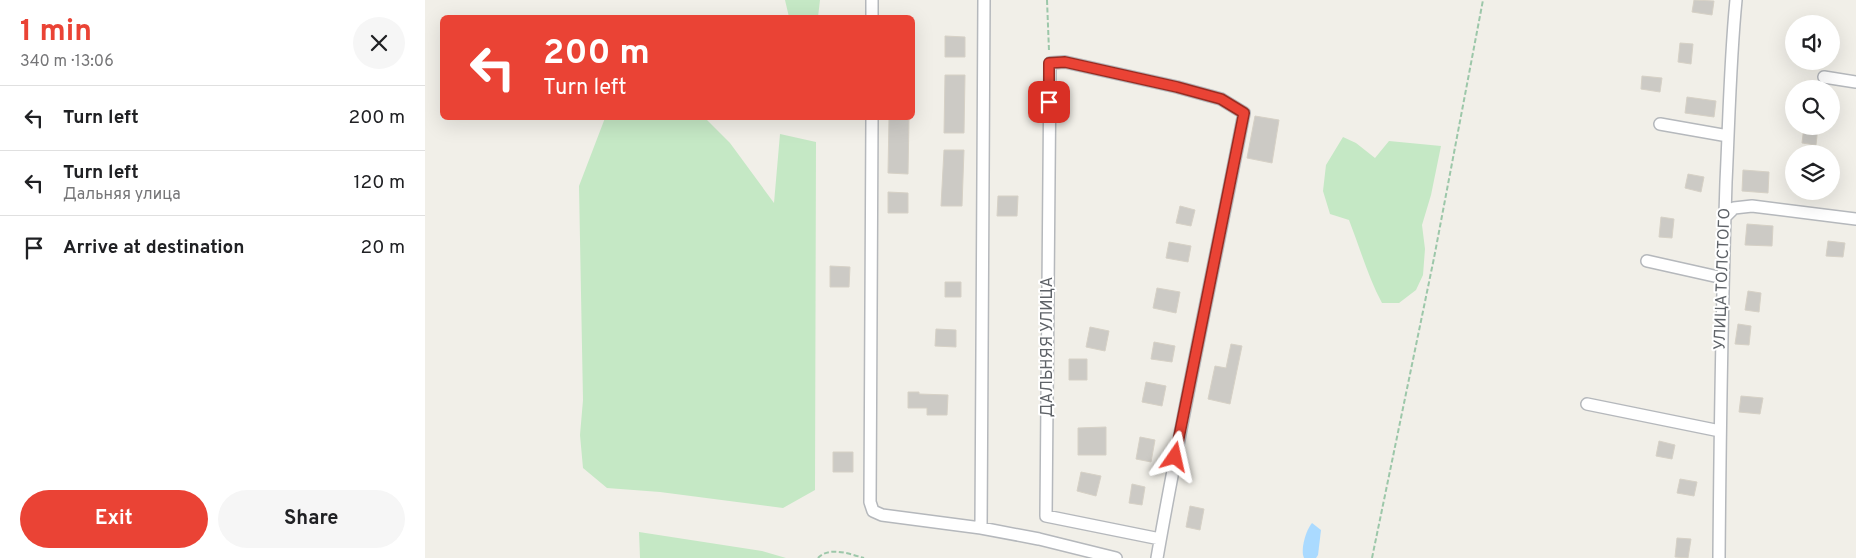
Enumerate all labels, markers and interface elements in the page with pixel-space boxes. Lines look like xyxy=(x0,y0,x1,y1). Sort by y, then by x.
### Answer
text: 1 min xyxy=(20,14,92,51)
map controls xyxy=(1785,15,1840,200)
button: sound xyxy=(1785,15,1840,70)
button: close xyxy=(353,17,405,69)
text: 200 m xyxy=(543,32,650,76)
icon: left xyxy=(460,35,525,100)
text: 340 m · 13:06 xyxy=(20,52,114,72)
text: Turn left xyxy=(543,75,626,102)
button: search xyxy=(1785,80,1840,135)
pin xyxy=(1028,81,1070,123)
icon: arrive xyxy=(1035,88,1063,116)
icon: left xyxy=(20,104,48,132)
text: Turn left xyxy=(63,106,139,130)
text: 200 m xyxy=(349,106,405,130)
button: layers xyxy=(1785,145,1840,200)
text: Turn left xyxy=(63,161,139,185)
icon: left xyxy=(20,169,48,197)
text: 120 m xyxy=(354,171,405,195)
text: Дальняя улица xyxy=(63,185,181,205)
street label: УЛИЦА ТОЛСТОГО xyxy=(1711,208,1735,350)
icon: arrive xyxy=(20,234,48,262)
text: Arrive at destination xyxy=(63,236,244,260)
text: 20 m xyxy=(361,236,405,260)
street label: ДАЛЬНЯЯ УЛИЦА xyxy=(1038,277,1058,417)
position arrow xyxy=(1148,430,1200,482)
button: Exit xyxy=(20,490,208,548)
button: Share xyxy=(218,490,405,548)

